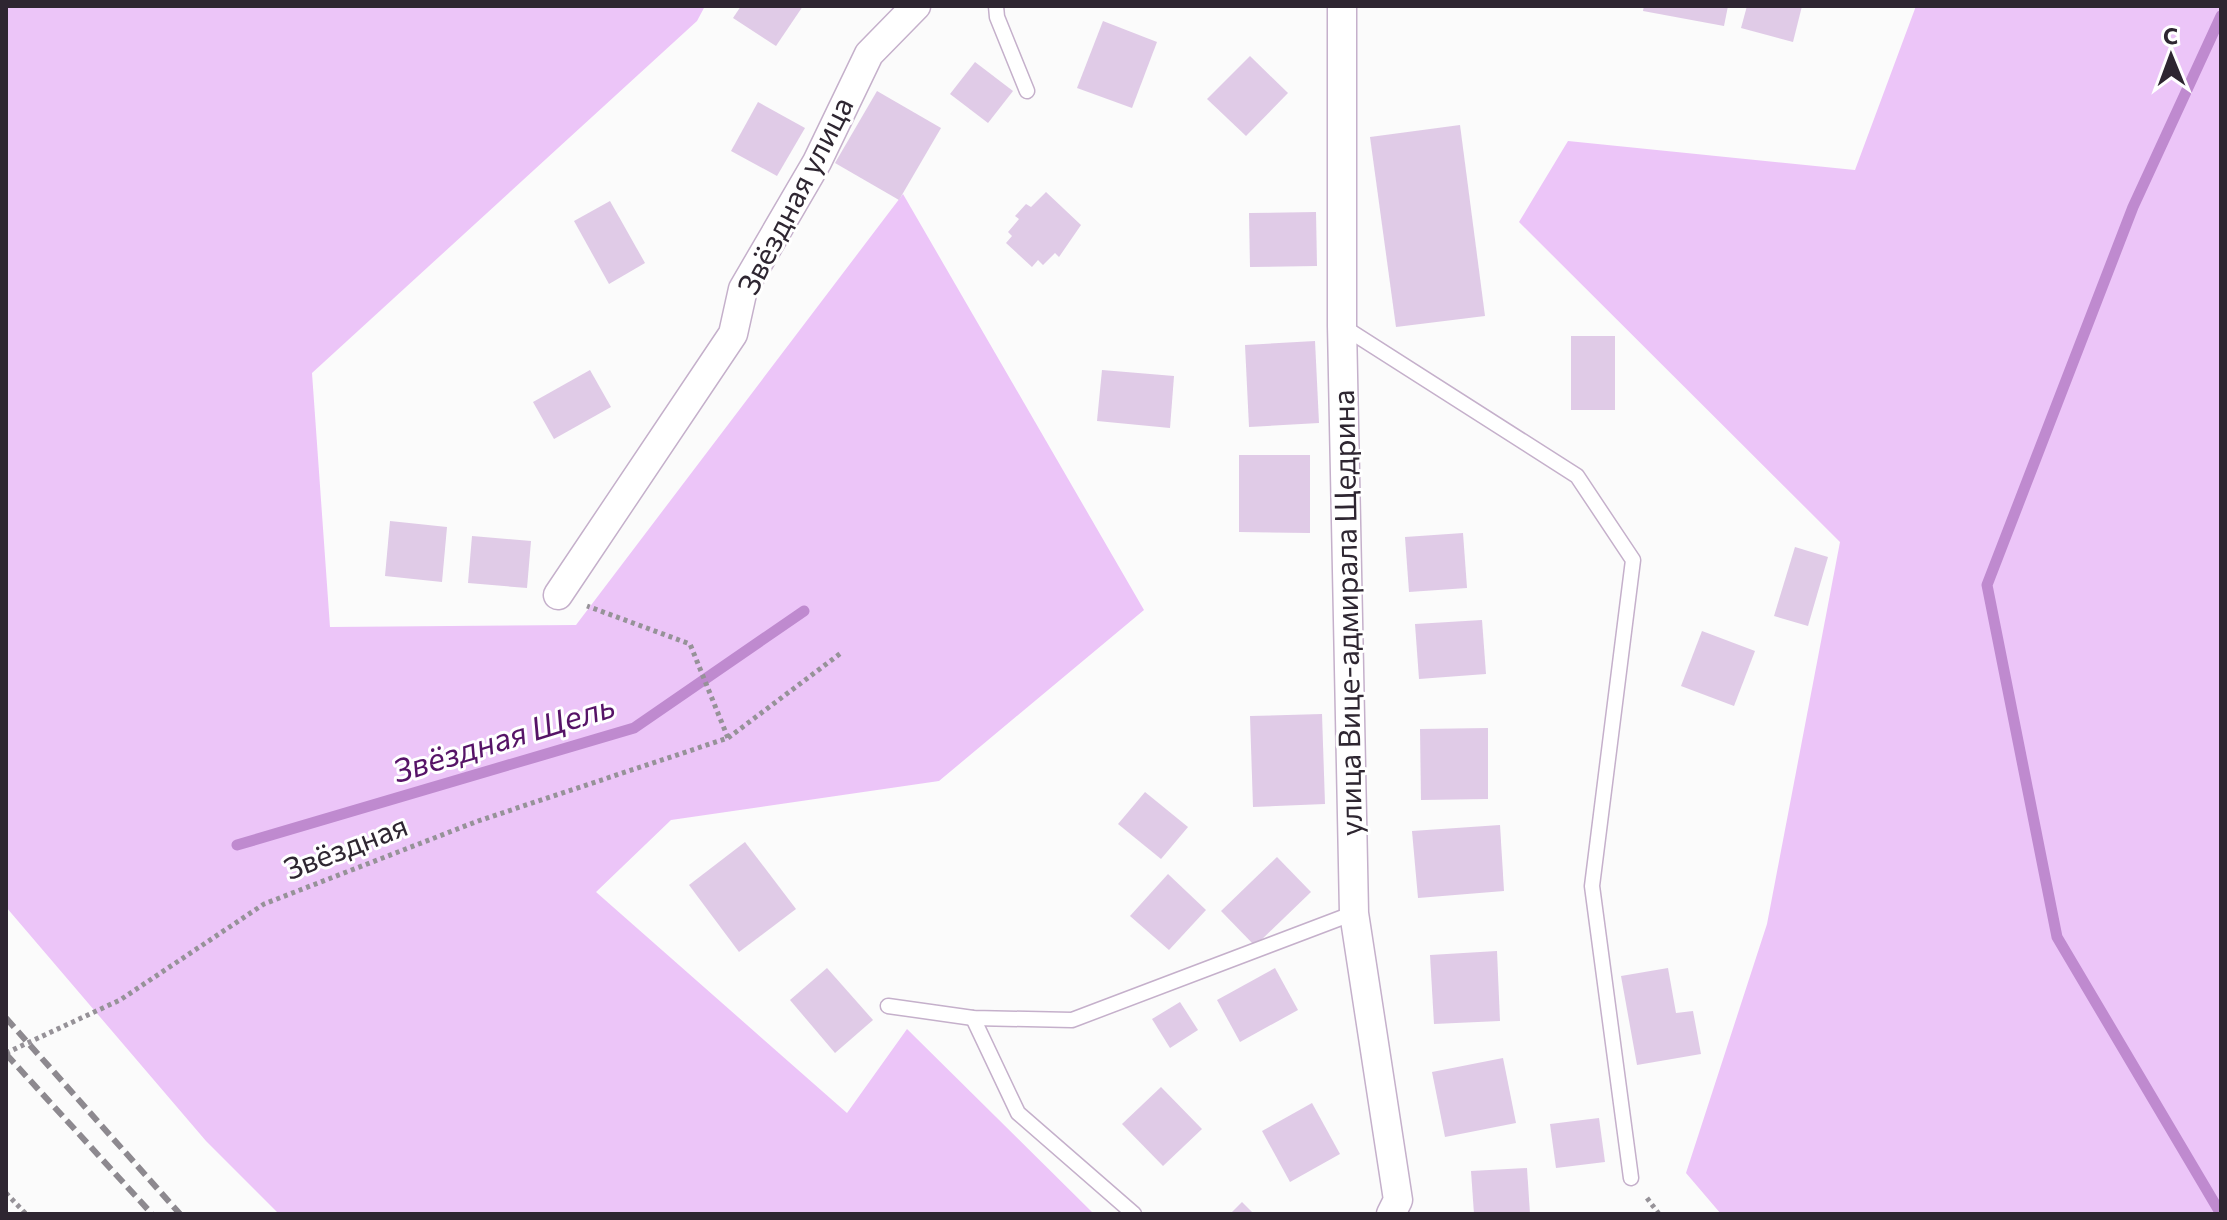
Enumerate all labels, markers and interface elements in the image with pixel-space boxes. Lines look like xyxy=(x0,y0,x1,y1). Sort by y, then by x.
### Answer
north arrow xyxy=(2131,16,2211,96)
text: С xyxy=(2163,22,2178,49)
street label: Звёздная улица xyxy=(728,90,860,300)
street label: улица Вице-адмирала Щедрина xyxy=(1323,389,1368,837)
water label: Звёздная Щель xyxy=(387,684,619,790)
street label: Звёздная xyxy=(278,805,412,886)

